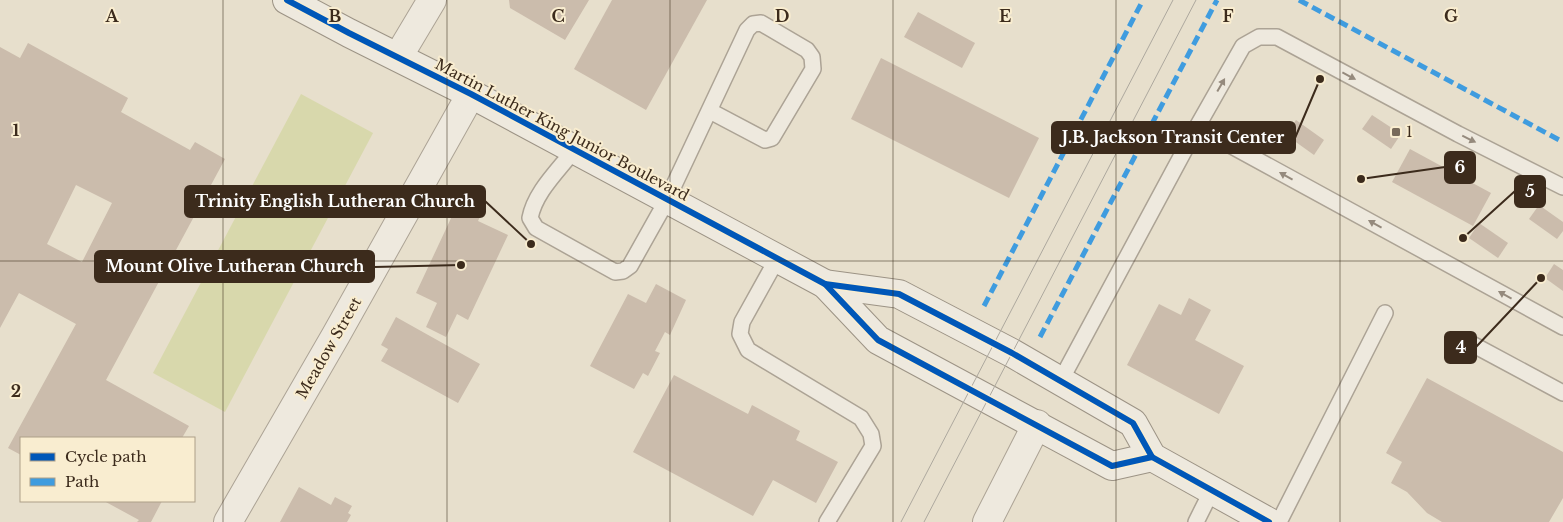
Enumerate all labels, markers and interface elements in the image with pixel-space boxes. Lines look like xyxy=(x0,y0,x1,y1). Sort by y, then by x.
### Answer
text: A xyxy=(105,6,120,26)
text: B xyxy=(329,6,342,26)
text: C xyxy=(551,6,565,26)
text: D xyxy=(775,6,789,26)
text: E xyxy=(999,6,1011,26)
text: F xyxy=(1222,6,1234,26)
text: G xyxy=(1444,6,1458,26)
street label: Martin Luther King Junior Boulevard xyxy=(432,54,693,205)
one-way arrow xyxy=(1342,71,1356,80)
one-way arrow xyxy=(1217,77,1225,92)
text: 1 xyxy=(13,120,20,140)
callout: J.B. Jackson Transit Center xyxy=(1052,122,1295,153)
place label: 1 xyxy=(1406,122,1413,141)
marker: 1 xyxy=(1390,126,1402,138)
text: J.B. Jackson Transit Center xyxy=(1059,127,1284,147)
one-way arrow xyxy=(1462,135,1476,143)
callout: 6 xyxy=(1445,152,1475,183)
text: 6 xyxy=(1455,157,1466,177)
one-way arrow xyxy=(1279,171,1293,180)
callout: 5 xyxy=(1515,176,1545,207)
text: 5 xyxy=(1525,181,1535,201)
callout: Trinity English Lutheran Church xyxy=(185,186,485,217)
text: Trinity English Lutheran Church xyxy=(195,191,475,211)
one-way arrow xyxy=(1368,220,1382,228)
callout: Mount Olive Lutheran Church xyxy=(95,251,374,282)
text: Mount Olive Lutheran Church xyxy=(106,256,365,276)
one-way arrow xyxy=(1498,291,1512,299)
street label: Meadow Street xyxy=(292,293,366,402)
callout: 4 xyxy=(1445,332,1476,363)
text: 4 xyxy=(1456,337,1466,357)
text: 2 xyxy=(11,381,21,401)
legend xyxy=(20,437,195,502)
text: Cycle path xyxy=(65,447,147,466)
text: Path xyxy=(65,472,99,491)

